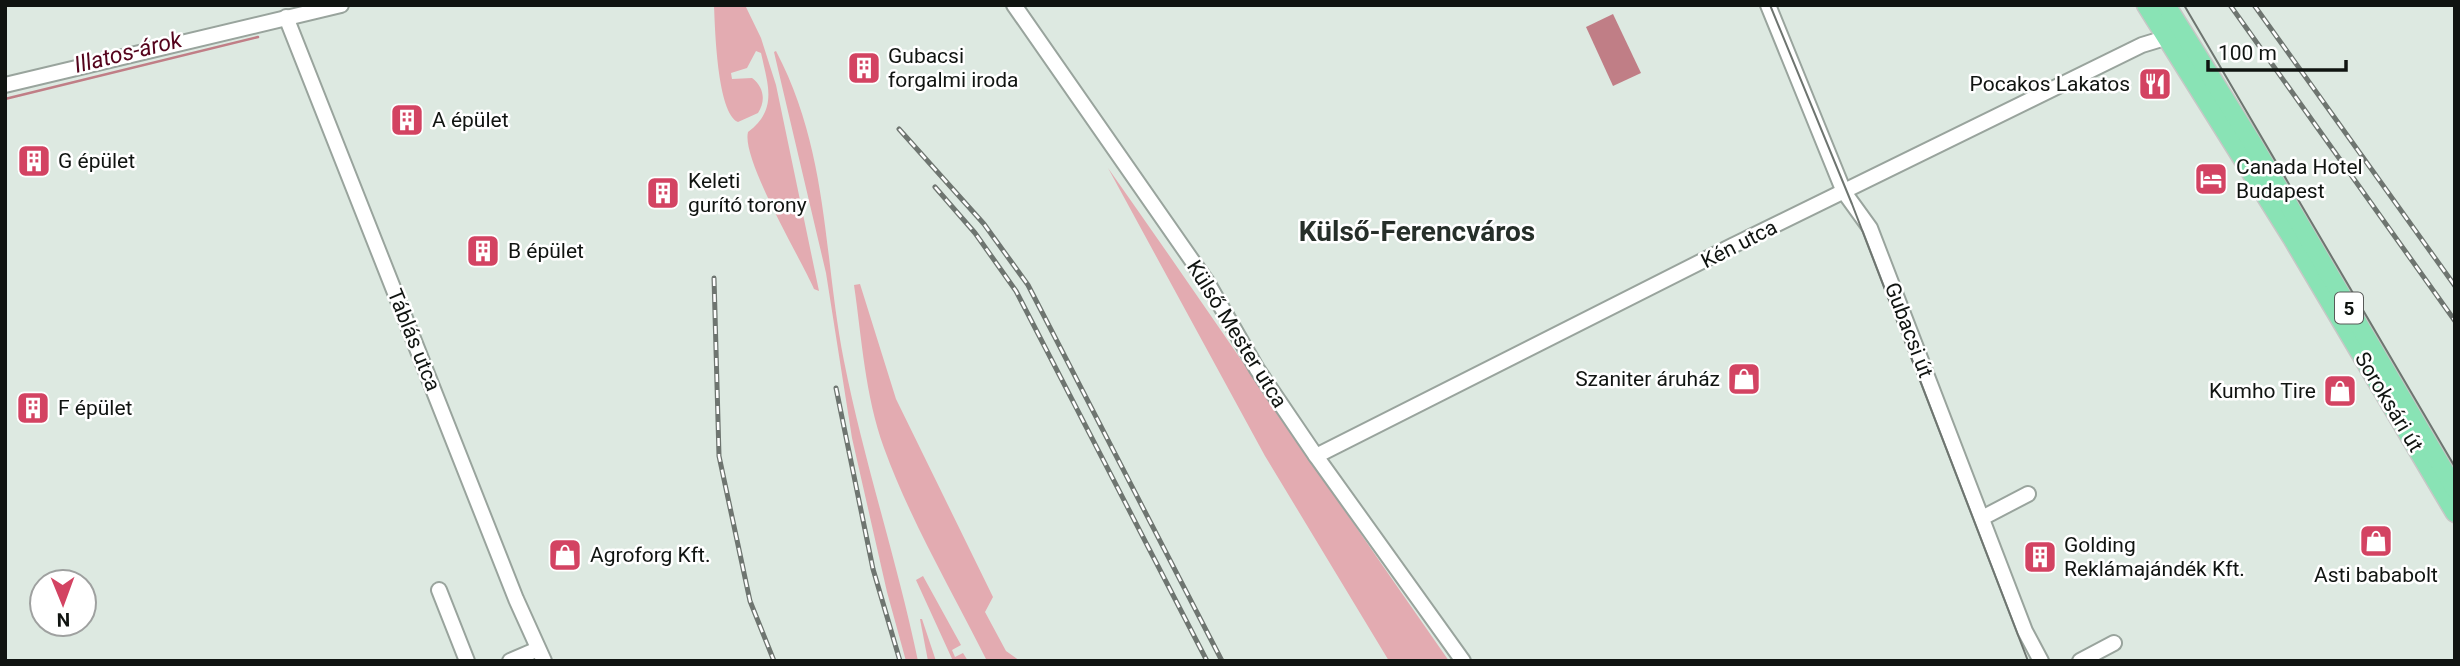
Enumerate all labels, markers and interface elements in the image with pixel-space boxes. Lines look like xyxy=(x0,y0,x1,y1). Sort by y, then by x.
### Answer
water label: Illatos-árok xyxy=(71,26,185,79)
scale bar xyxy=(2208,28,2346,72)
text: 100 m xyxy=(2218,41,2277,65)
place label: Gubacsi forgalmi iroda xyxy=(888,44,1019,92)
building icon: Gubacsi forgalmi iroda xyxy=(845,49,883,87)
restaurant icon: Pocakos Lakatos xyxy=(2136,65,2174,103)
place label: Pocakos Lakatos xyxy=(1970,72,2130,96)
building icon: A épület xyxy=(388,101,426,139)
place label: A épület xyxy=(432,108,509,132)
building icon: G épület xyxy=(15,142,53,180)
place label: G épület xyxy=(58,149,135,173)
place label: Canada Hotel Budapest xyxy=(2236,155,2363,203)
hotel icon: Canada Hotel Budapest xyxy=(2192,160,2230,198)
place label: Keleti gurító torony xyxy=(688,169,807,217)
building icon: Keleti gurító torony xyxy=(644,174,682,212)
district label: Külső-Ferencváros xyxy=(1299,215,1535,248)
street label: Kén utca xyxy=(1697,215,1781,273)
building icon: B épület xyxy=(464,232,502,270)
place label: B épület xyxy=(508,239,584,263)
street label: Külső Mester utca xyxy=(1182,256,1292,412)
street label: Gubacsi út xyxy=(1880,279,1938,381)
street label: Táblás utca xyxy=(383,285,445,395)
road number: 5 xyxy=(2335,292,2363,324)
street label: Soroksári út xyxy=(2350,348,2428,456)
shop icon: Szaniter áruház xyxy=(1725,360,1763,398)
place label: Szaniter áruház xyxy=(1575,367,1720,391)
shop icon: Kumho Tire xyxy=(2321,372,2359,410)
place label: Kumho Tire xyxy=(2209,379,2316,403)
building icon: F épület xyxy=(14,389,52,427)
place label: F épület xyxy=(58,396,133,420)
shop icon: Asti bababolt xyxy=(2357,522,2395,560)
place label: Golding Reklámajándék Kft. xyxy=(2064,533,2245,581)
shop icon: Agroforg Kft. xyxy=(546,536,584,574)
building icon: Golding Reklámajándék Kft. xyxy=(2021,538,2059,576)
place label: Agroforg Kft. xyxy=(590,543,710,567)
place label: Asti bababolt xyxy=(2314,563,2438,587)
north arrow xyxy=(28,568,98,638)
text: N xyxy=(56,608,70,631)

